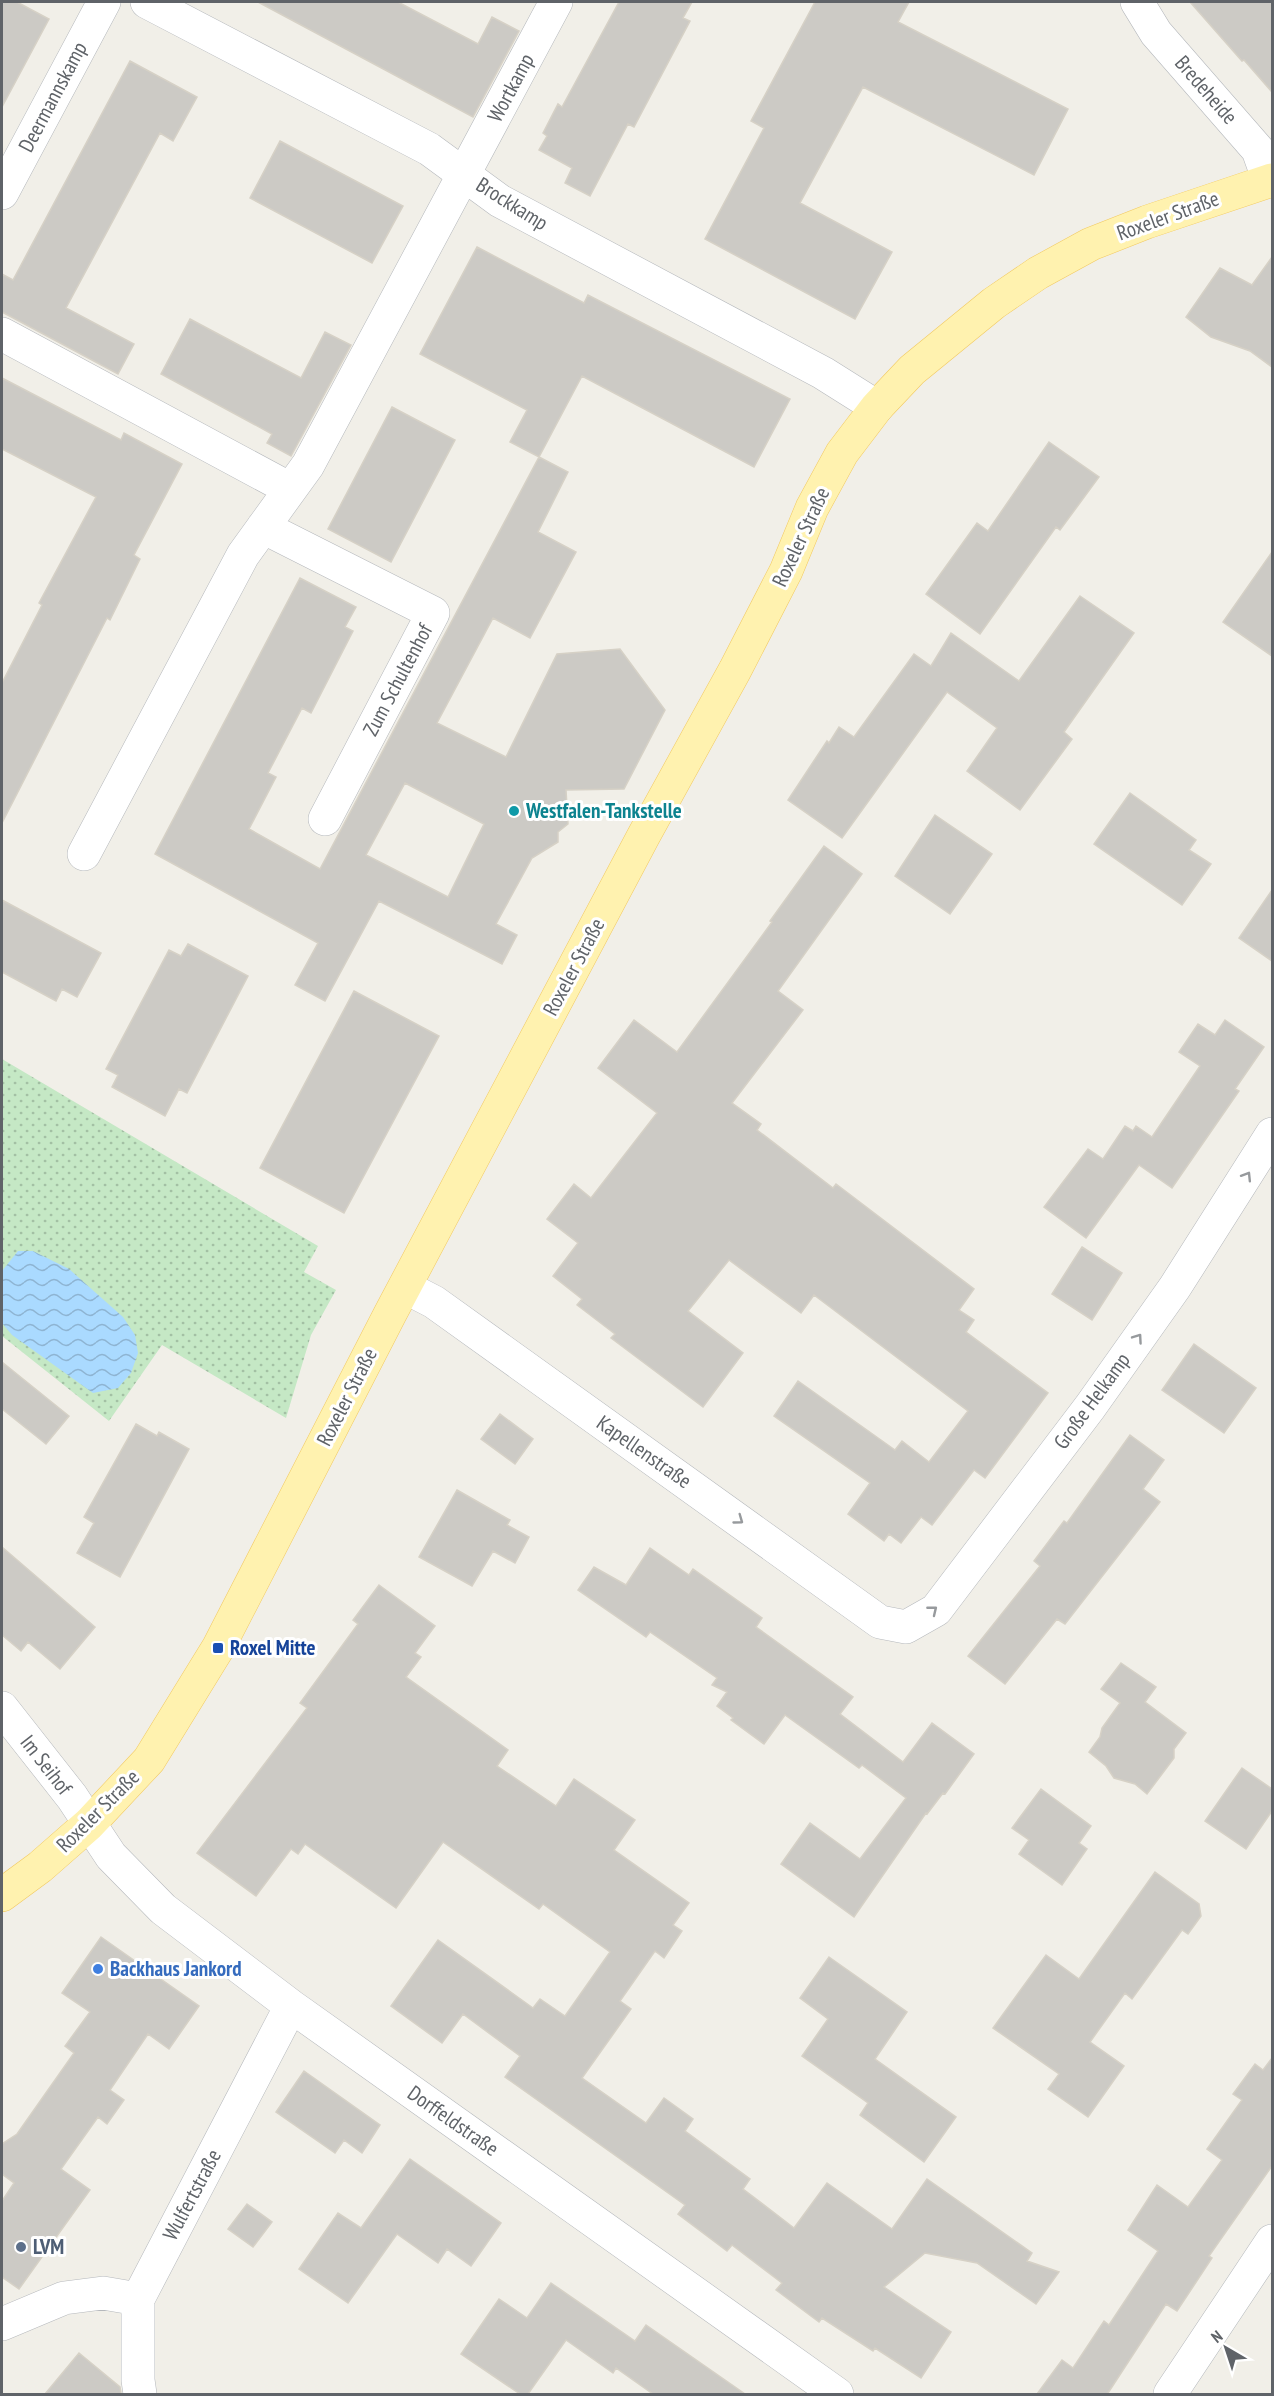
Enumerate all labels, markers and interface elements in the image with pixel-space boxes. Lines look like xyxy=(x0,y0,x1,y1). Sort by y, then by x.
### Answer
street label: Deermannskamp xyxy=(12,37,93,156)
street label: Wortkamp xyxy=(481,49,540,127)
street label: Bredeheide xyxy=(1169,50,1244,130)
street label: Brockkamp xyxy=(471,171,553,236)
street label: Roxeler Straße xyxy=(1113,185,1222,246)
street label: Roxeler Straße xyxy=(766,483,835,591)
street label: Zum Schultenhof xyxy=(357,619,439,740)
place label: Westfalen-Tankstelle xyxy=(525,797,682,824)
marker: Westfalen-Tankstelle xyxy=(507,804,521,818)
street label: Roxeler Straße xyxy=(537,913,610,1020)
one-way arrow xyxy=(1239,1172,1251,1182)
one-way arrow xyxy=(1131,1333,1142,1344)
street label: Roxeler Straße xyxy=(310,1343,383,1450)
street label: Große Helkamp xyxy=(1048,1347,1136,1454)
street label: Kapellenstraße xyxy=(592,1409,697,1494)
one-way arrow xyxy=(733,1513,744,1524)
one-way arrow xyxy=(926,1607,937,1618)
place label: Roxel Mitte xyxy=(230,1634,316,1661)
marker: Roxel Mitte xyxy=(211,1641,225,1655)
street label: Im Seihof xyxy=(15,1729,79,1801)
street label: Roxeler Straße xyxy=(50,1763,145,1858)
place label: Backhaus Jankord xyxy=(110,1955,242,1982)
marker: Backhaus Jankord xyxy=(91,1962,105,1976)
street label: Dorffeldstraße xyxy=(402,2079,504,2162)
street label: Wulfertstraße xyxy=(156,2145,227,2245)
place label: LVM xyxy=(33,2233,64,2260)
marker: LVM xyxy=(14,2240,28,2254)
north arrow xyxy=(1196,2318,1256,2378)
text: N xyxy=(1207,2326,1226,2347)

